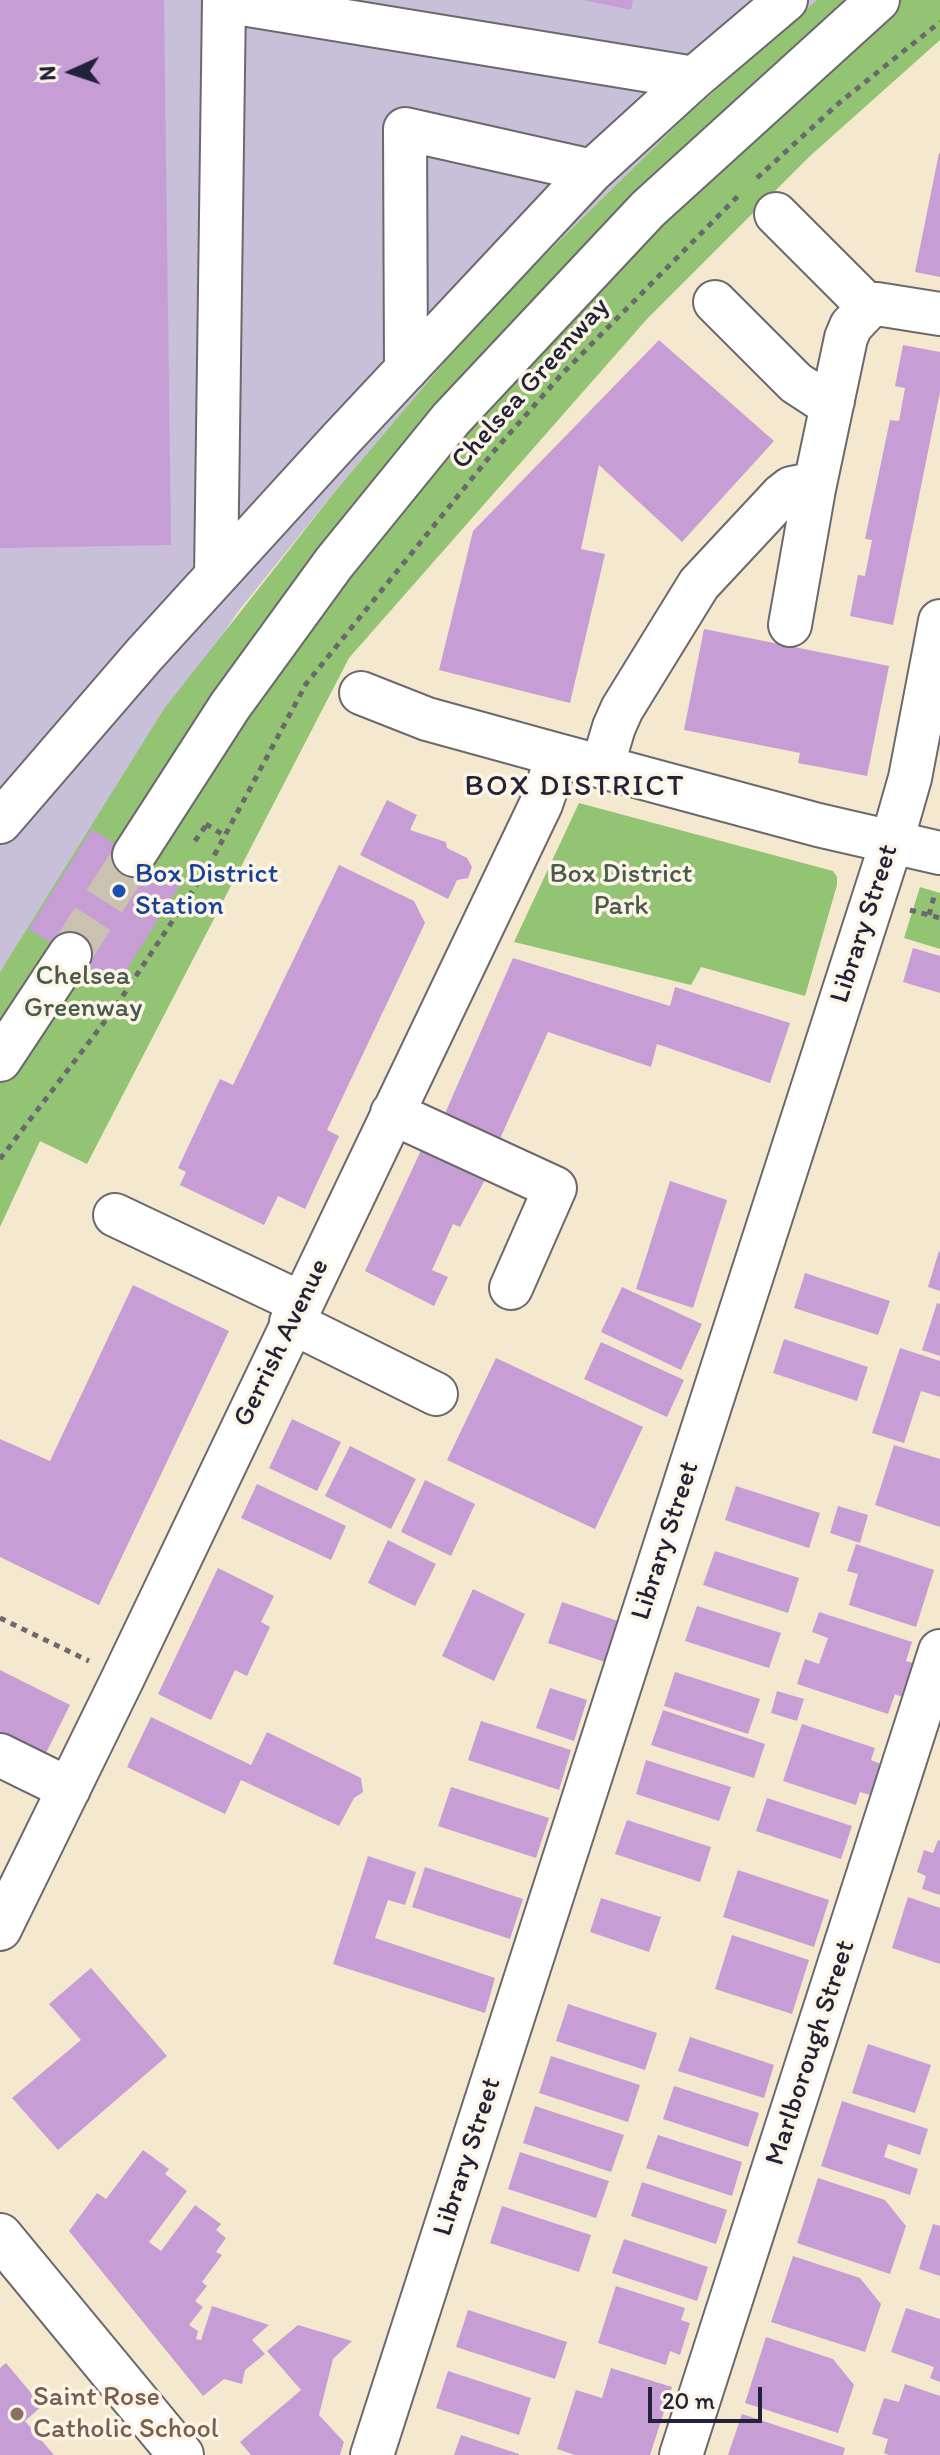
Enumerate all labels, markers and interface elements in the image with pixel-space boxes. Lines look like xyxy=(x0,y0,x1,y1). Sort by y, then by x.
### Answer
north arrow xyxy=(32,32,112,112)
text: N xyxy=(34,65,61,81)
street label: Chelsea Greenway xyxy=(445,291,617,477)
district label: BOX DISTRICT xyxy=(467,769,683,805)
street label: Library Street xyxy=(824,840,906,1008)
place label: Box District Station xyxy=(135,858,278,924)
park label: Box District Park xyxy=(549,858,693,924)
marker: Box District Station xyxy=(110,882,128,900)
park label: Chelsea Greenway xyxy=(24,960,142,1026)
street label: Gerrish Avenue xyxy=(227,1253,337,1433)
street label: Library Street xyxy=(625,1457,707,1625)
street label: Marlborough Street xyxy=(759,1936,863,2170)
street label: Library Street xyxy=(427,2073,509,2241)
scale bar xyxy=(652,2371,766,2421)
place label: Saint Rose Catholic School xyxy=(33,2381,219,2447)
text: 20 m xyxy=(662,2386,715,2415)
marker: Saint Rose Catholic School xyxy=(8,2405,26,2423)

